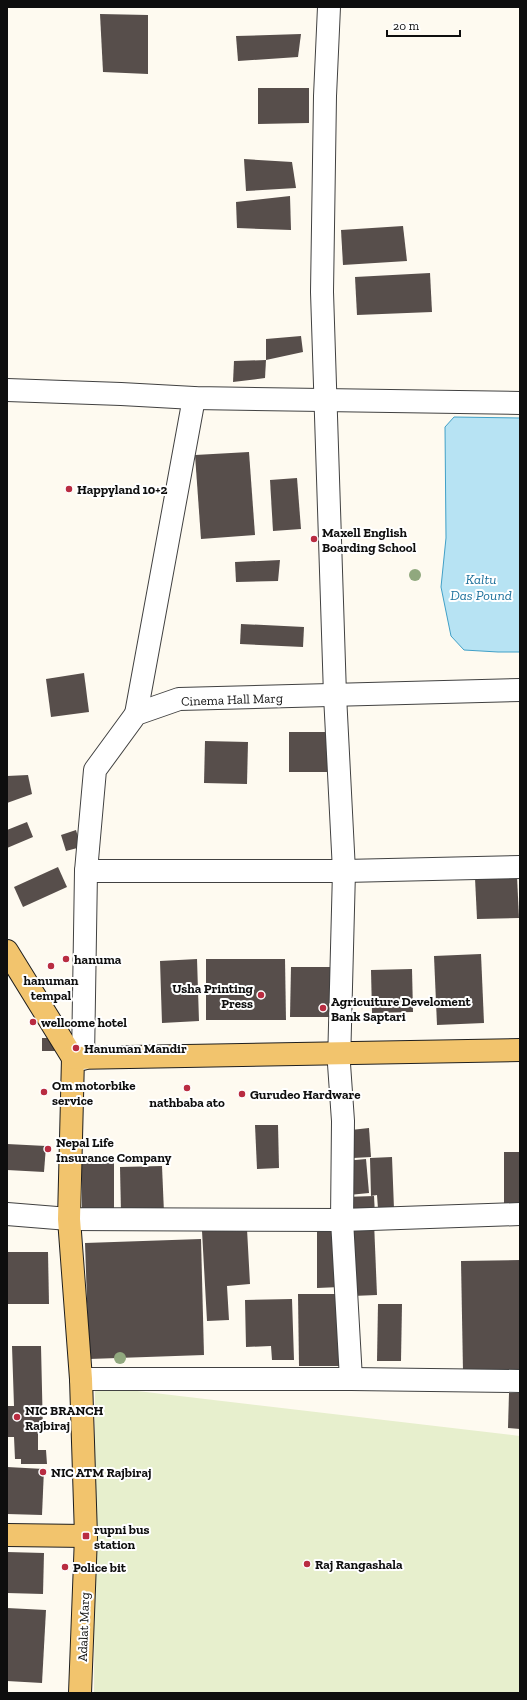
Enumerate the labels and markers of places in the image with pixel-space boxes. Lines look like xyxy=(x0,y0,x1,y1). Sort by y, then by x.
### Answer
place label: Happyland 10+2 xyxy=(77,482,167,497)
marker: Happyland 10+2 xyxy=(64,484,74,494)
place label: Maxell English Boarding School xyxy=(322,525,417,555)
marker: Maxell English Boarding School xyxy=(309,534,319,544)
place label: hanuma xyxy=(74,952,122,967)
marker: hanuma xyxy=(61,954,71,964)
marker: hanuman tempal xyxy=(46,961,56,971)
place label: hanuman tempal xyxy=(23,973,79,1003)
place label: Usha Printing Press xyxy=(172,981,254,1011)
marker: Usha Printing Press xyxy=(256,990,266,1000)
place label: Agricuiture Develoment Bank Saptari xyxy=(331,994,472,1024)
marker: Agricuiture Develoment Bank Saptari xyxy=(318,1003,328,1013)
place label: wellcome hotel xyxy=(41,1015,127,1030)
marker: wellcome hotel xyxy=(28,1017,38,1027)
place label: Hanuman Mandir xyxy=(84,1041,187,1056)
marker: Hanuman Mandir xyxy=(71,1043,81,1053)
place label: Om motorbike service xyxy=(52,1078,136,1108)
marker: nathbaba ato xyxy=(182,1083,192,1093)
marker: Om motorbike service xyxy=(39,1087,49,1097)
place label: Gurudeo Hardware xyxy=(250,1087,361,1102)
marker: Gurudeo Hardware xyxy=(237,1089,247,1099)
place label: nathbaba ato xyxy=(149,1095,225,1110)
place label: Nepal Life Insurance Company xyxy=(56,1135,172,1165)
marker: Nepal Life Insurance Company xyxy=(43,1144,53,1154)
place label: NIC BRANCH Rajbiraj xyxy=(25,1403,104,1434)
marker: NIC BRANCH Rajbiraj xyxy=(12,1412,22,1422)
place label: NIC ATM Rajbiraj xyxy=(51,1465,151,1481)
marker: NIC ATM Rajbiraj xyxy=(38,1467,48,1477)
place label: rupni bus station xyxy=(94,1522,150,1552)
marker: rupni bus station xyxy=(81,1531,91,1541)
place label: Raj Rangashala xyxy=(315,1557,403,1573)
marker: Raj Rangashala xyxy=(302,1559,312,1569)
place label: Police bit xyxy=(73,1560,127,1575)
marker: Police bit xyxy=(60,1562,70,1572)

